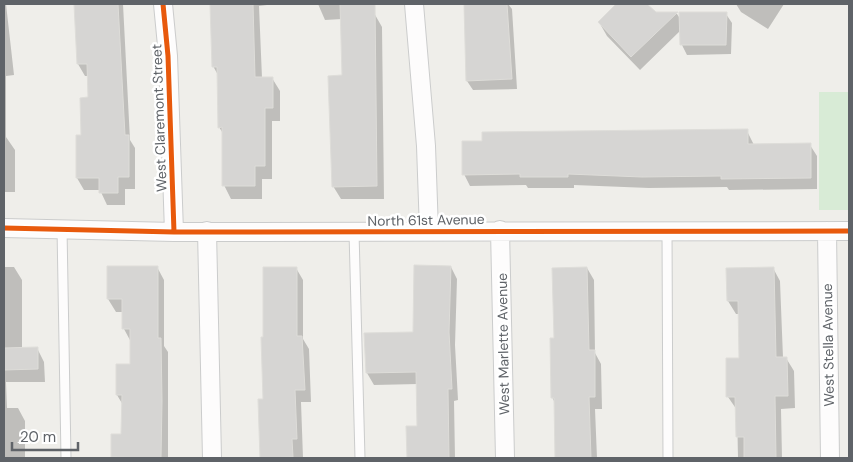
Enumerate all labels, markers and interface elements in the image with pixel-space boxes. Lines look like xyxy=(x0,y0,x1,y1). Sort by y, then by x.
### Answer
street label: West Claremont Street xyxy=(147,44,171,192)
street label: North 61st Avenue xyxy=(367,210,485,230)
street label: West Marlette Avenue xyxy=(493,273,513,415)
street label: West Stella Avenue xyxy=(818,283,838,407)
scale bar xyxy=(12,420,79,452)
text: 20 m xyxy=(20,427,56,447)

